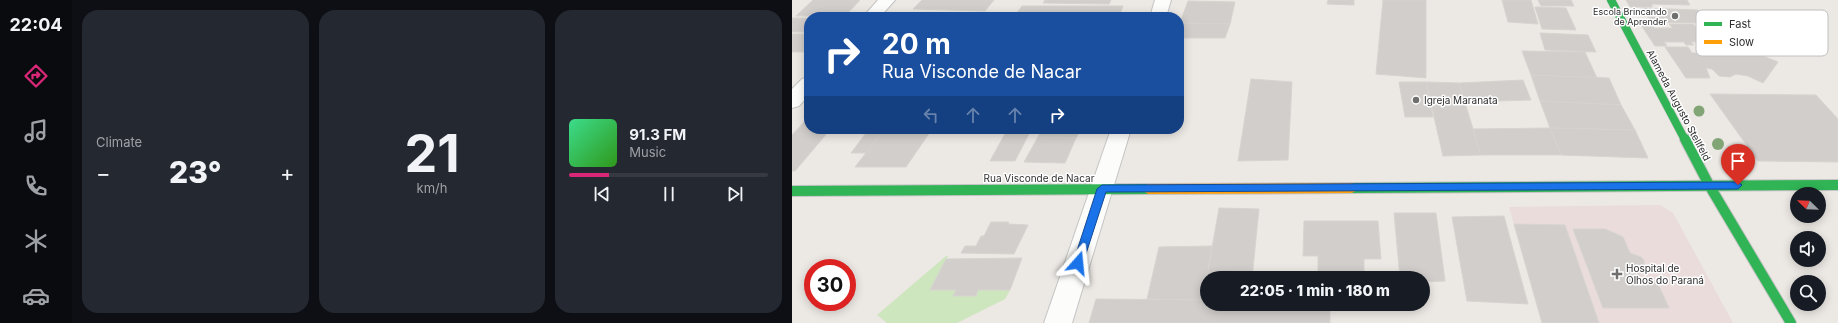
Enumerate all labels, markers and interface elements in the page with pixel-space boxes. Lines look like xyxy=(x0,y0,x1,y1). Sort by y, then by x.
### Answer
place label: Escola Brincando de Aprender xyxy=(1593,6,1668,27)
legend xyxy=(1696,10,1828,56)
marker: Escola Brincando de Aprender xyxy=(1670,11,1680,21)
text: 22:04 xyxy=(10,14,63,35)
text: Fast xyxy=(1729,17,1751,31)
text: 20 m xyxy=(882,27,951,61)
icon: right xyxy=(816,28,868,80)
text: Slow xyxy=(1729,35,1754,49)
street label: Alameda Augusto Stellfeld xyxy=(1645,47,1713,163)
text: Rua Visconde de Nacar xyxy=(882,61,1082,82)
icon: directions xyxy=(22,62,50,90)
place label: Igreja Maranata xyxy=(1424,94,1498,106)
marker: Igreja Maranata xyxy=(1411,95,1421,105)
icon: left xyxy=(920,104,942,126)
icon: ahead xyxy=(962,104,984,126)
icon: ahead xyxy=(1004,104,1026,126)
icon: right xyxy=(1046,104,1068,126)
icon: music xyxy=(22,117,50,145)
text: 21 xyxy=(404,122,460,185)
text: 91.3 FM xyxy=(629,125,686,144)
text: Climate xyxy=(96,134,142,150)
text: Music xyxy=(629,144,666,160)
pin xyxy=(1721,144,1755,185)
icon: arrive xyxy=(1727,150,1749,172)
text: 23° xyxy=(169,154,222,190)
text: − xyxy=(96,160,111,186)
text: + xyxy=(280,160,295,186)
icon: phone xyxy=(22,172,50,200)
street label: Rua Visconde de Nacar xyxy=(984,172,1095,184)
text: km/h xyxy=(417,180,447,196)
icon: previous xyxy=(591,183,613,205)
icon: pause xyxy=(658,183,680,205)
icon: next xyxy=(724,183,746,205)
north arrow xyxy=(1790,187,1826,223)
map controls xyxy=(1790,187,1826,311)
icon: climate xyxy=(22,227,50,255)
button: sound xyxy=(1790,231,1826,267)
position arrow xyxy=(1057,242,1099,284)
speed limit sign: 30 xyxy=(804,259,856,311)
place label: Hospital de Olhos do Paraná xyxy=(1626,262,1704,286)
marker: Hospital de Olhos do Paraná xyxy=(1611,268,1623,280)
button: search xyxy=(1790,275,1826,311)
text: 22:05 · 1 min · 180 m xyxy=(1240,281,1390,300)
icon: car xyxy=(22,282,50,310)

